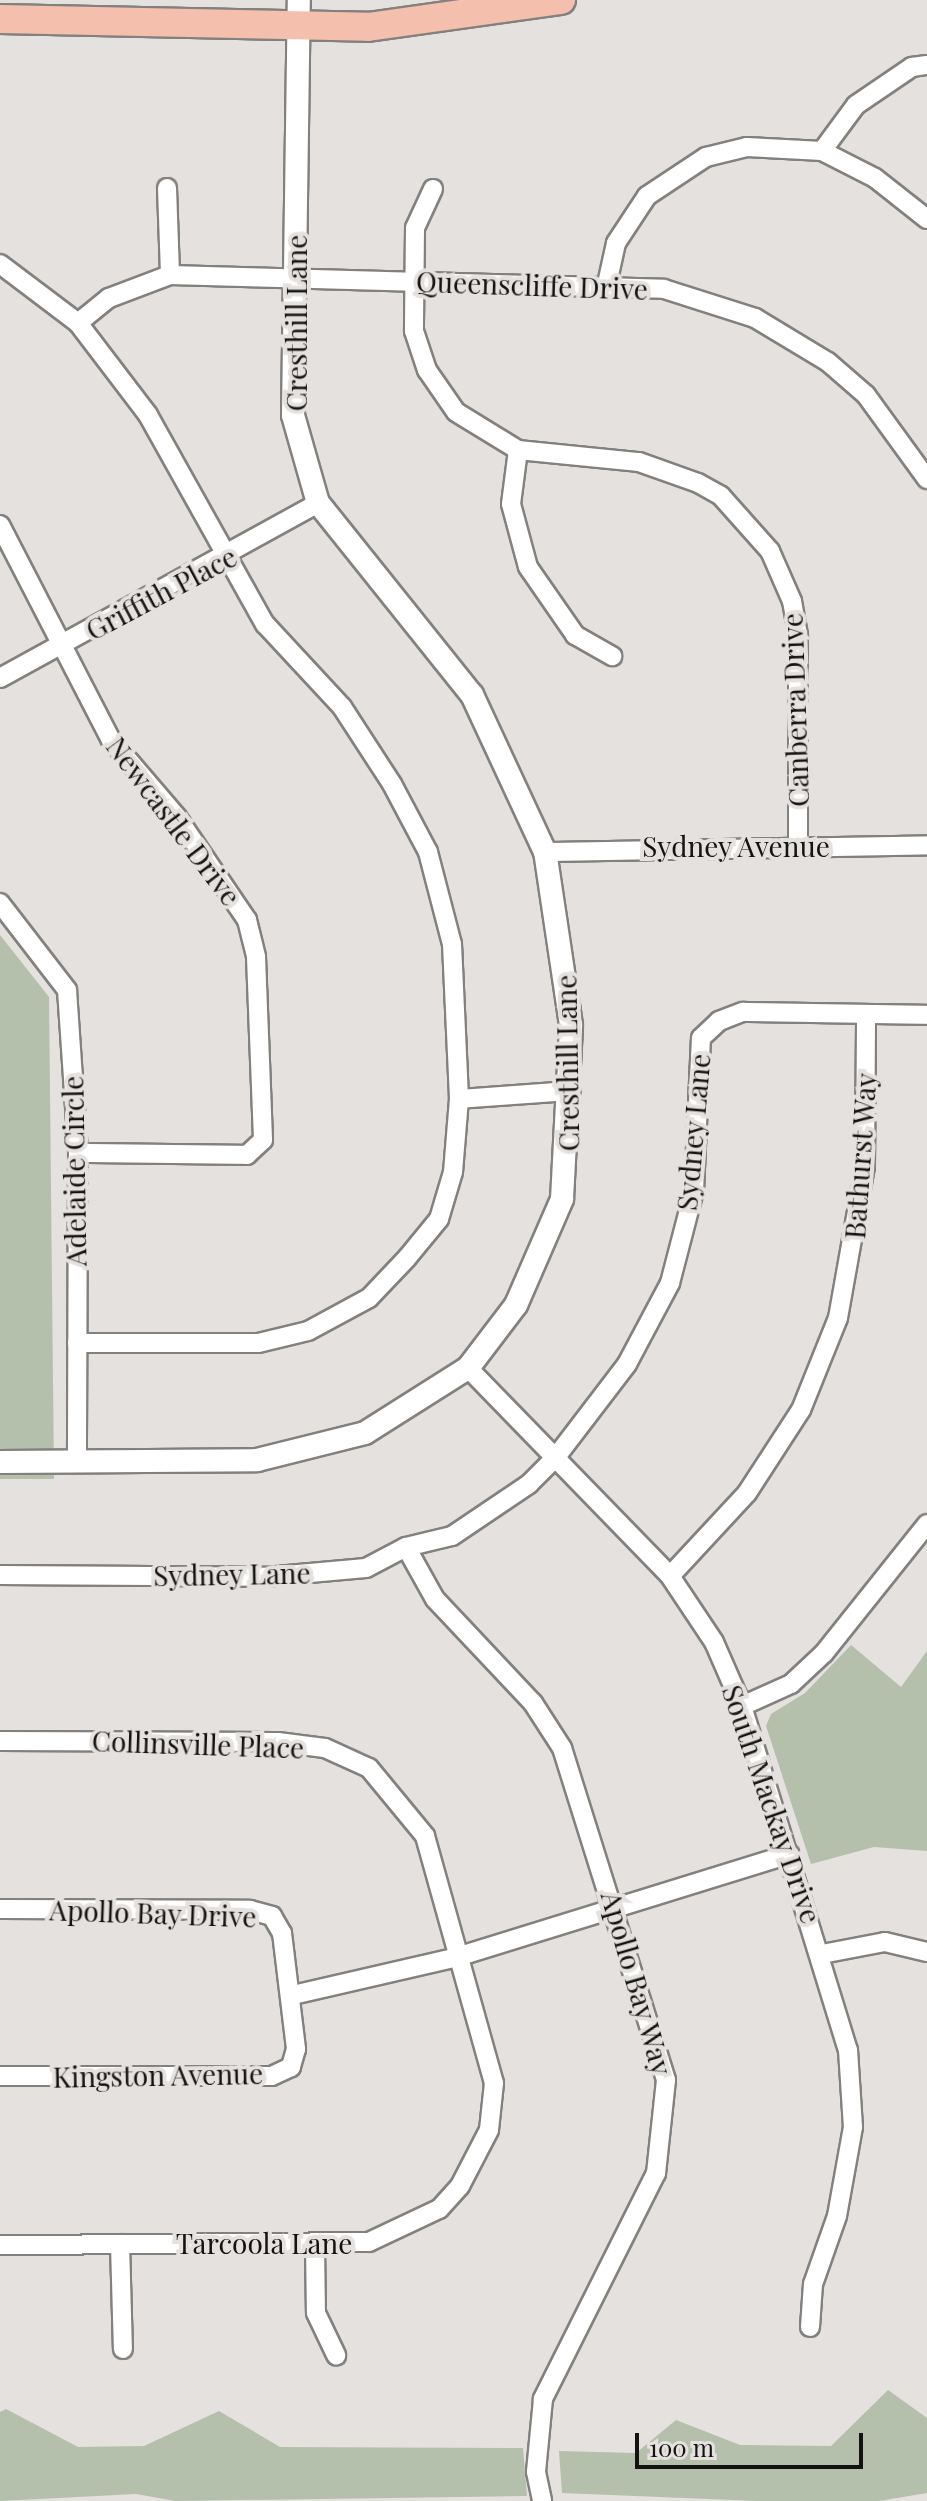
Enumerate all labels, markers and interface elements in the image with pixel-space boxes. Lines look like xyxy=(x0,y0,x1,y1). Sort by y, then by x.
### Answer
street label: Cresthill Lane xyxy=(279,235,313,411)
street label: Queenscliffe Drive xyxy=(416,264,648,306)
street label: Griffith Place xyxy=(80,539,242,647)
street label: Canberra Drive xyxy=(775,612,815,808)
street label: Newcastle Drive xyxy=(100,730,248,912)
street label: Sydney Avenue xyxy=(641,829,831,863)
street label: Cresthill Lane xyxy=(549,974,585,1152)
street label: Sydney Lane xyxy=(669,1052,717,1212)
street label: Bathurst Way xyxy=(837,1071,883,1241)
street label: Adelaide Circle xyxy=(56,1075,92,1267)
street label: Sydney Lane xyxy=(153,1556,311,1592)
street label: South Mackay Drive xyxy=(715,1680,829,1928)
street label: Collinsville Place xyxy=(91,1724,305,1764)
street label: Apollo Bay Way xyxy=(595,1886,679,2080)
street label: Apollo Bay Drive xyxy=(49,1893,257,1933)
street label: Kingston Avenue xyxy=(52,2056,264,2094)
street label: Tarcoola Lane xyxy=(175,2226,353,2260)
scale bar xyxy=(639,2417,867,2467)
text: 100 m xyxy=(649,2431,714,2463)

